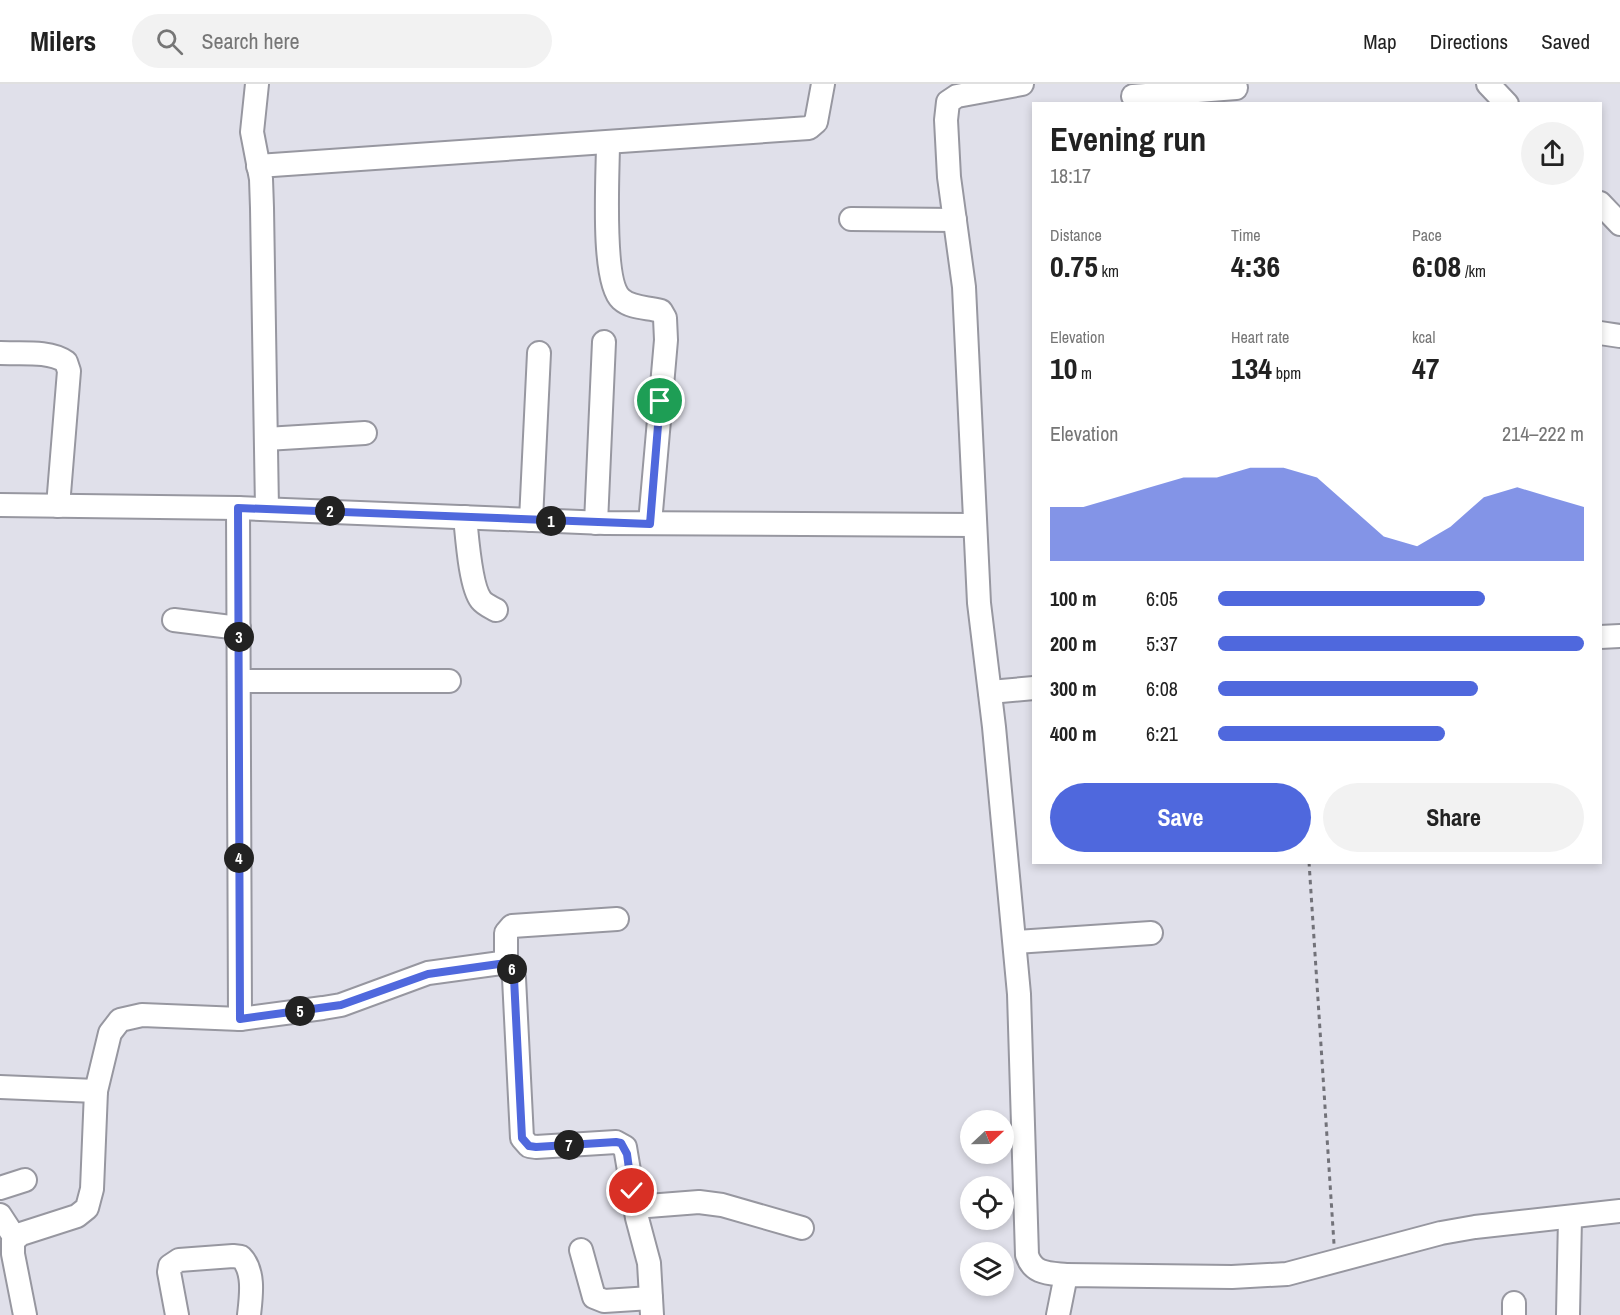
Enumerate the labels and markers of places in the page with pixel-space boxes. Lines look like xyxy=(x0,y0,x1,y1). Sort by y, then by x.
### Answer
pin xyxy=(634,375,685,426)
pin: 2 xyxy=(315,496,345,526)
pin: 1 xyxy=(536,506,566,536)
pin: 3 xyxy=(224,622,254,652)
pin: 4 xyxy=(224,843,254,873)
pin: 6 xyxy=(497,954,527,984)
pin: 5 xyxy=(285,996,315,1026)
pin: 7 xyxy=(554,1130,584,1160)
pin xyxy=(606,1165,657,1216)

